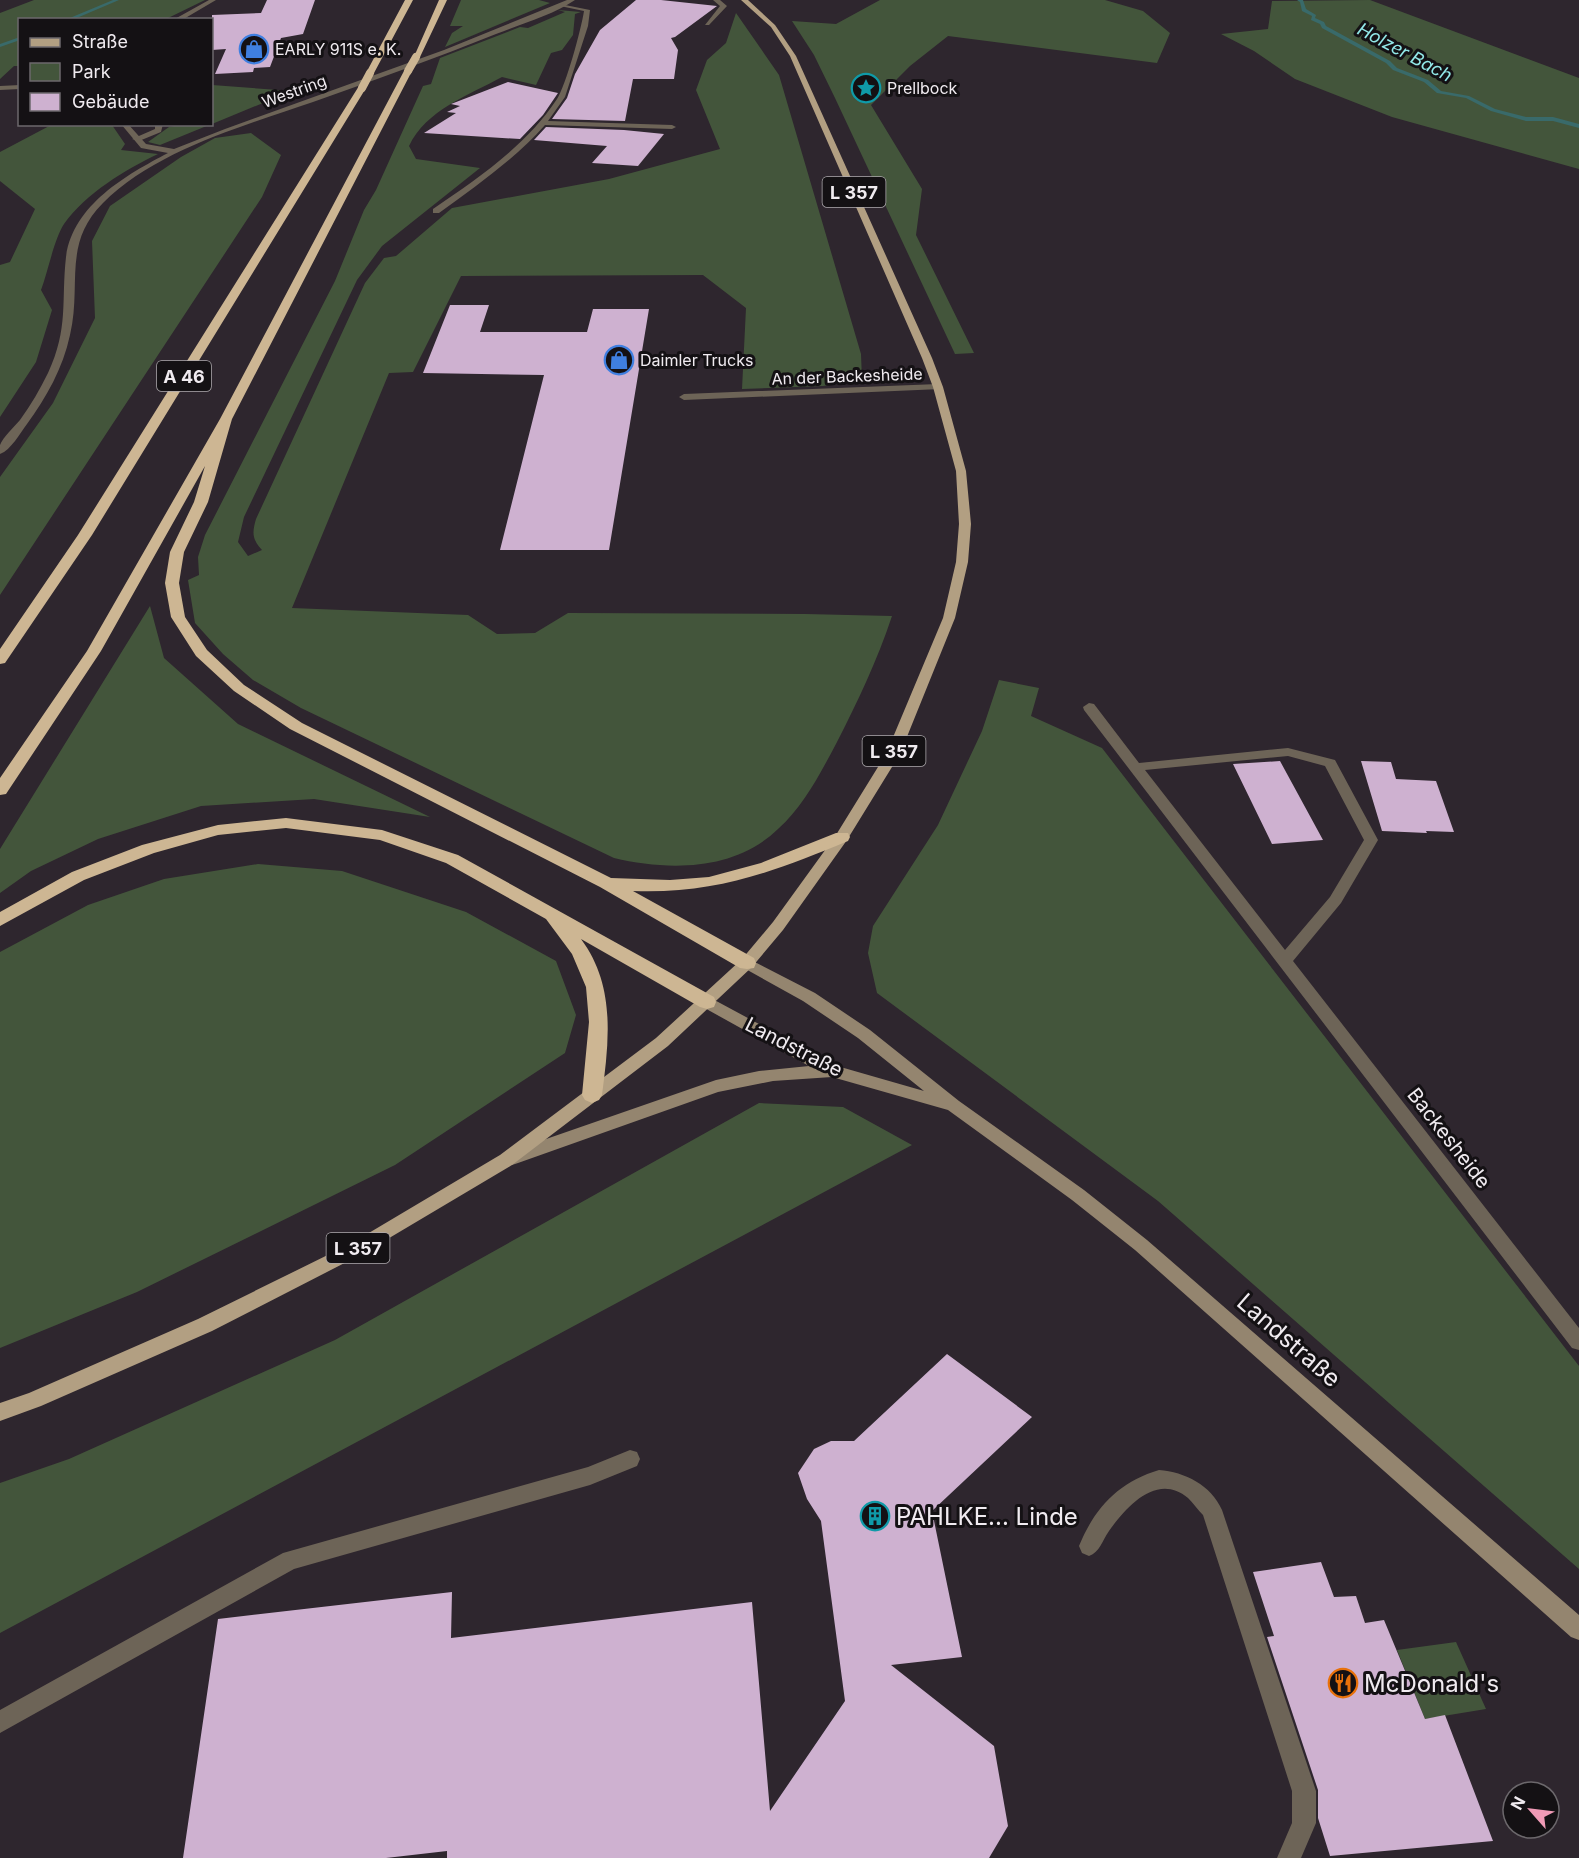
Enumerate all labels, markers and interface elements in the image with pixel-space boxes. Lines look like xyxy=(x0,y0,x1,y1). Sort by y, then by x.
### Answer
legend xyxy=(18,18,213,126)
water label: Holzer Bach xyxy=(1354,18,1456,86)
text: Straße xyxy=(72,31,128,52)
shop icon: EARLY 911S e. K. xyxy=(238,33,270,65)
place label: EARLY 911S e. K. xyxy=(275,39,401,59)
text: Park xyxy=(72,61,111,82)
street label: Westring xyxy=(259,70,329,112)
place icon: Prellbock xyxy=(850,72,882,104)
place label: Prellbock xyxy=(887,78,958,98)
text: Gebäude xyxy=(72,91,149,112)
road number: L 357 xyxy=(822,177,886,207)
shop icon: Daimler Trucks xyxy=(603,344,635,376)
place label: Daimler Trucks xyxy=(640,350,753,370)
road number: A 46 xyxy=(157,361,211,391)
street label: An der Backesheide xyxy=(771,363,923,389)
road number: L 357 xyxy=(862,736,926,766)
street label: Landstraße xyxy=(741,1012,847,1082)
street label: Backesheide xyxy=(1402,1083,1496,1193)
road number: L 357 xyxy=(326,1233,389,1263)
street label: Landstraße xyxy=(1231,1287,1347,1393)
building icon: PAHLKE... Linde xyxy=(859,1500,891,1532)
place label: PAHLKE... Linde xyxy=(896,1502,1078,1531)
restaurant icon: McDonald's xyxy=(1327,1667,1359,1699)
place label: McDonald's xyxy=(1364,1669,1499,1698)
north arrow xyxy=(1501,1780,1561,1840)
text: N xyxy=(1506,1793,1529,1813)

